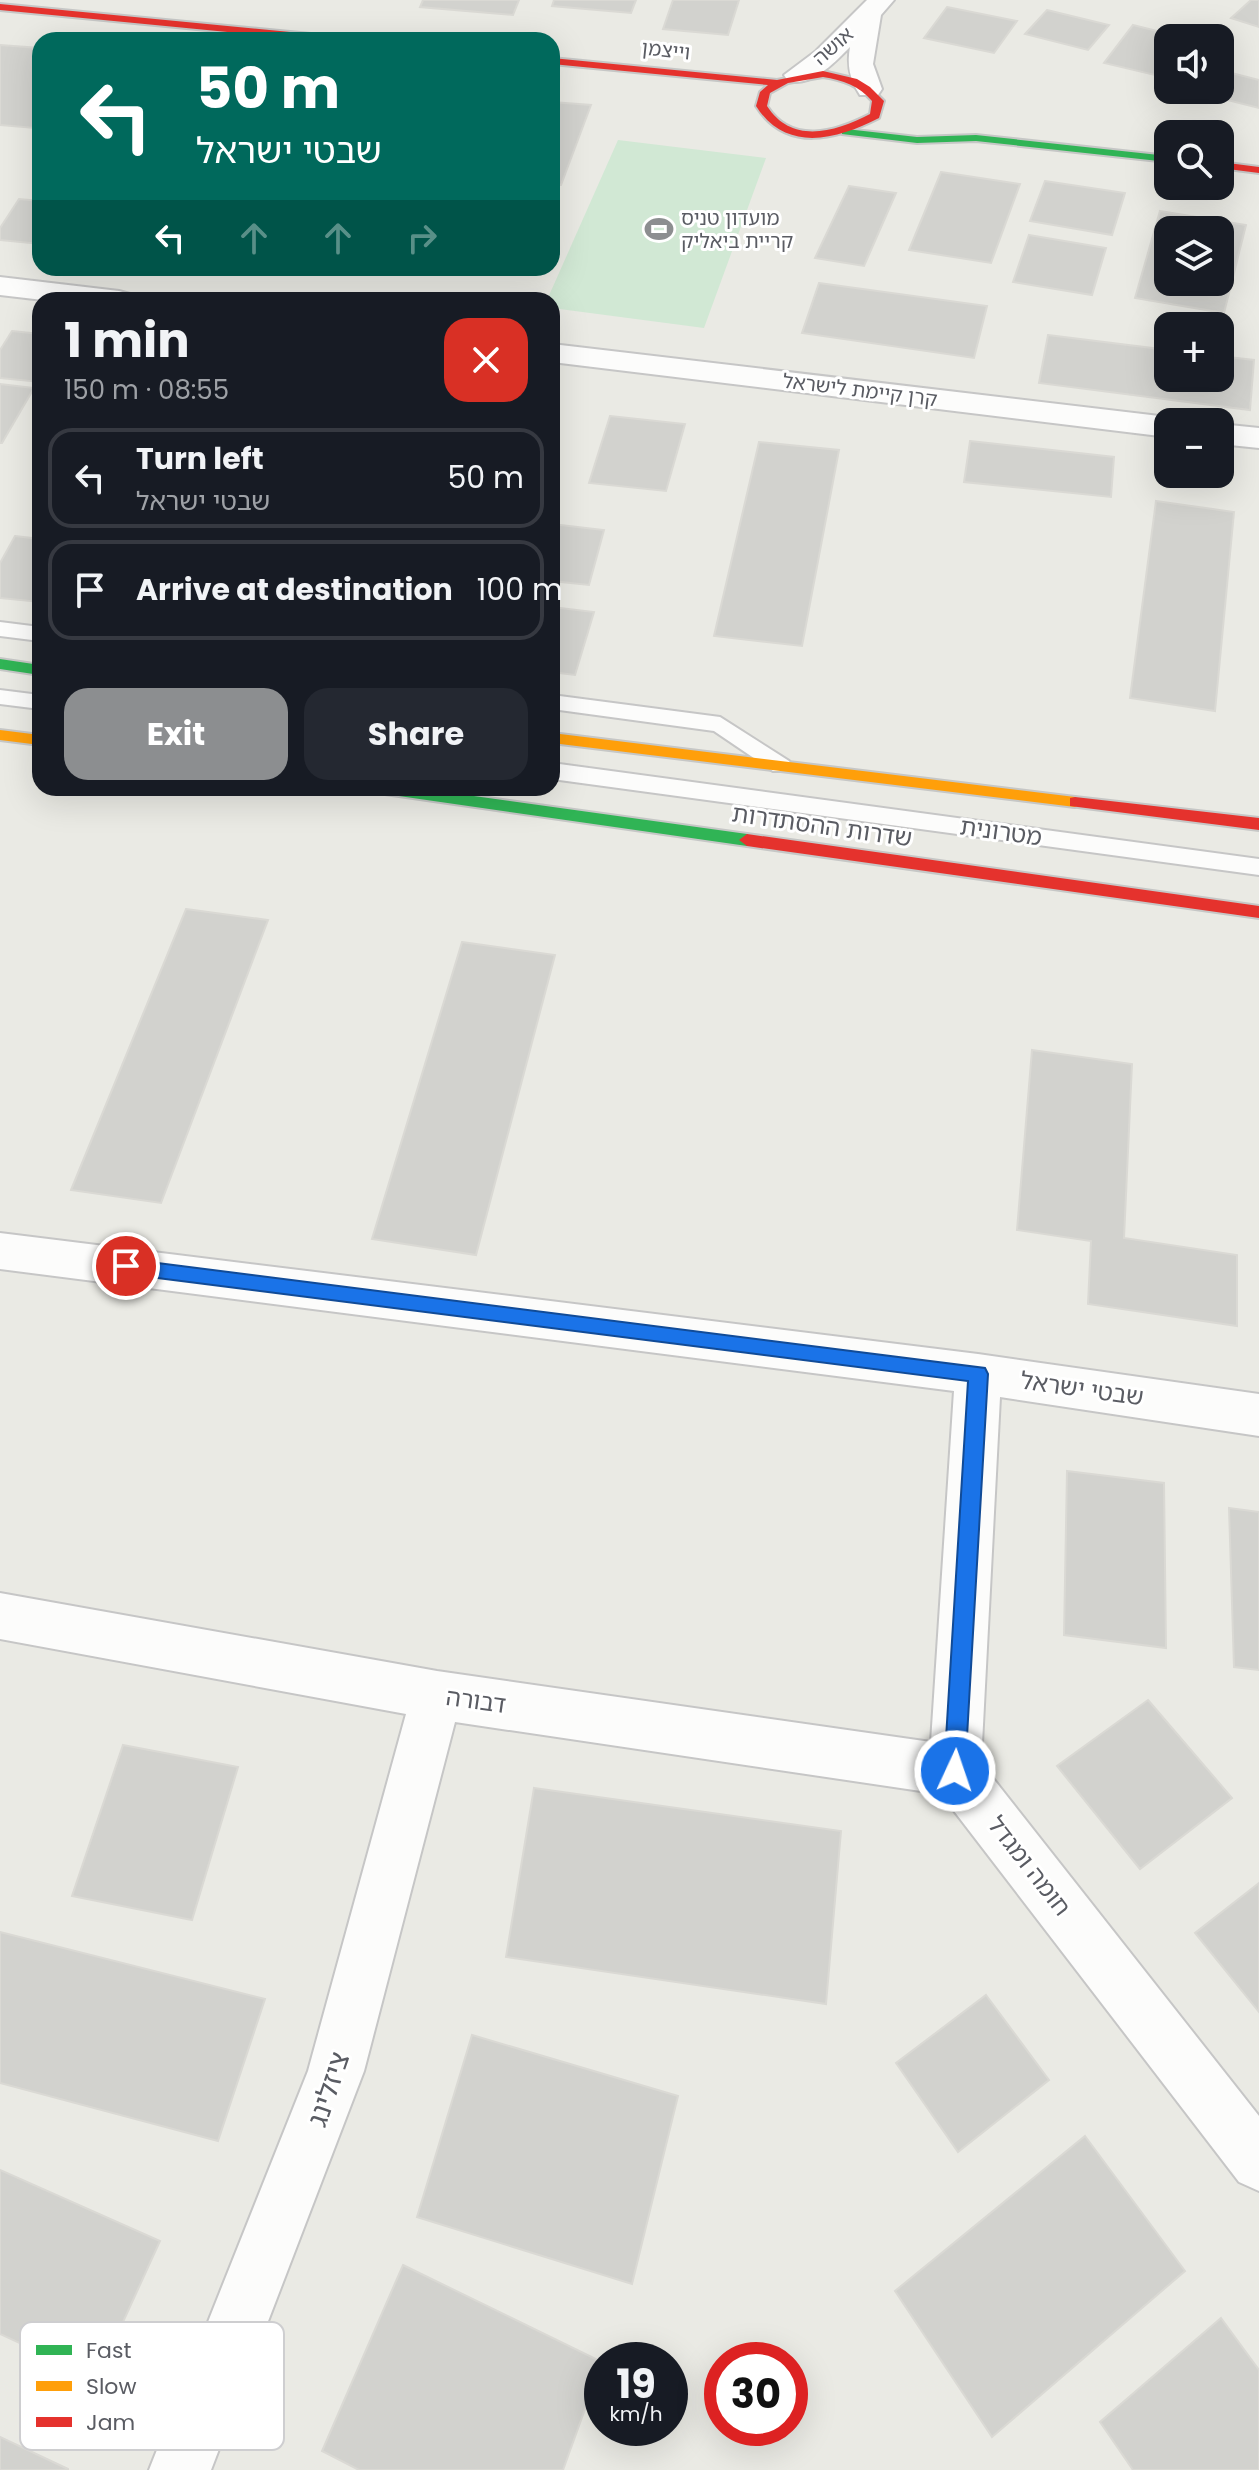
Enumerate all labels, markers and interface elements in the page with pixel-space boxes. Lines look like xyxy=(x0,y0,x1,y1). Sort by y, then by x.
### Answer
street label: אושה xyxy=(807,20,859,72)
map controls xyxy=(1154,24,1234,488)
button: sound xyxy=(1154,24,1234,104)
street label: וייצמן xyxy=(640,34,692,66)
text: 50 m xyxy=(196,49,340,128)
icon: left xyxy=(64,64,168,168)
button: search xyxy=(1154,120,1234,200)
text: שבטי ישראל xyxy=(196,125,382,176)
place label: מועדון טניס קריית ביאליק xyxy=(681,204,793,255)
sports icon: מועדון טניס קריית ביאליק xyxy=(644,214,674,244)
icon: left xyxy=(148,216,192,260)
icon: ahead xyxy=(232,216,276,260)
icon: ahead xyxy=(316,216,360,260)
icon: right xyxy=(400,216,444,260)
button: layers xyxy=(1154,216,1234,296)
text: 1 min xyxy=(64,307,190,374)
button: + xyxy=(1154,312,1234,392)
button: close xyxy=(444,318,528,402)
street label: קרן קיימת לישראל xyxy=(781,367,939,413)
text: 150 m · 08:55 xyxy=(64,372,229,408)
button: − xyxy=(1154,408,1234,488)
text: Turn left xyxy=(136,437,264,480)
icon: left xyxy=(68,456,112,500)
text: 50 m xyxy=(447,456,524,499)
text: שבטי ישראל xyxy=(136,483,270,519)
icon: arrive xyxy=(68,568,112,612)
text: Arrive at destination xyxy=(136,568,453,611)
text: 100 m xyxy=(477,568,563,611)
button: Exit xyxy=(64,688,288,780)
button: Share xyxy=(304,688,528,780)
street label: שדרות ההסתדרות xyxy=(730,797,914,854)
street label: מטרונית xyxy=(958,809,1044,854)
pin xyxy=(92,1232,160,1300)
icon: arrive xyxy=(104,1244,148,1288)
street label: שבטי ישראל xyxy=(1018,1364,1146,1413)
street label: דבורה xyxy=(444,1680,508,1721)
position arrow xyxy=(913,1729,997,1813)
street label: חומה ומגדל xyxy=(980,1809,1079,1922)
street label: ציזלינג xyxy=(298,2047,359,2132)
legend xyxy=(20,2322,284,2450)
text: Fast xyxy=(86,2335,131,2366)
speed limit sign: 30 xyxy=(704,2342,808,2446)
text: 19 xyxy=(616,2356,656,2412)
text: Slow xyxy=(86,2371,136,2402)
text: km/h xyxy=(609,2400,663,2428)
text: Jam xyxy=(86,2407,135,2438)

